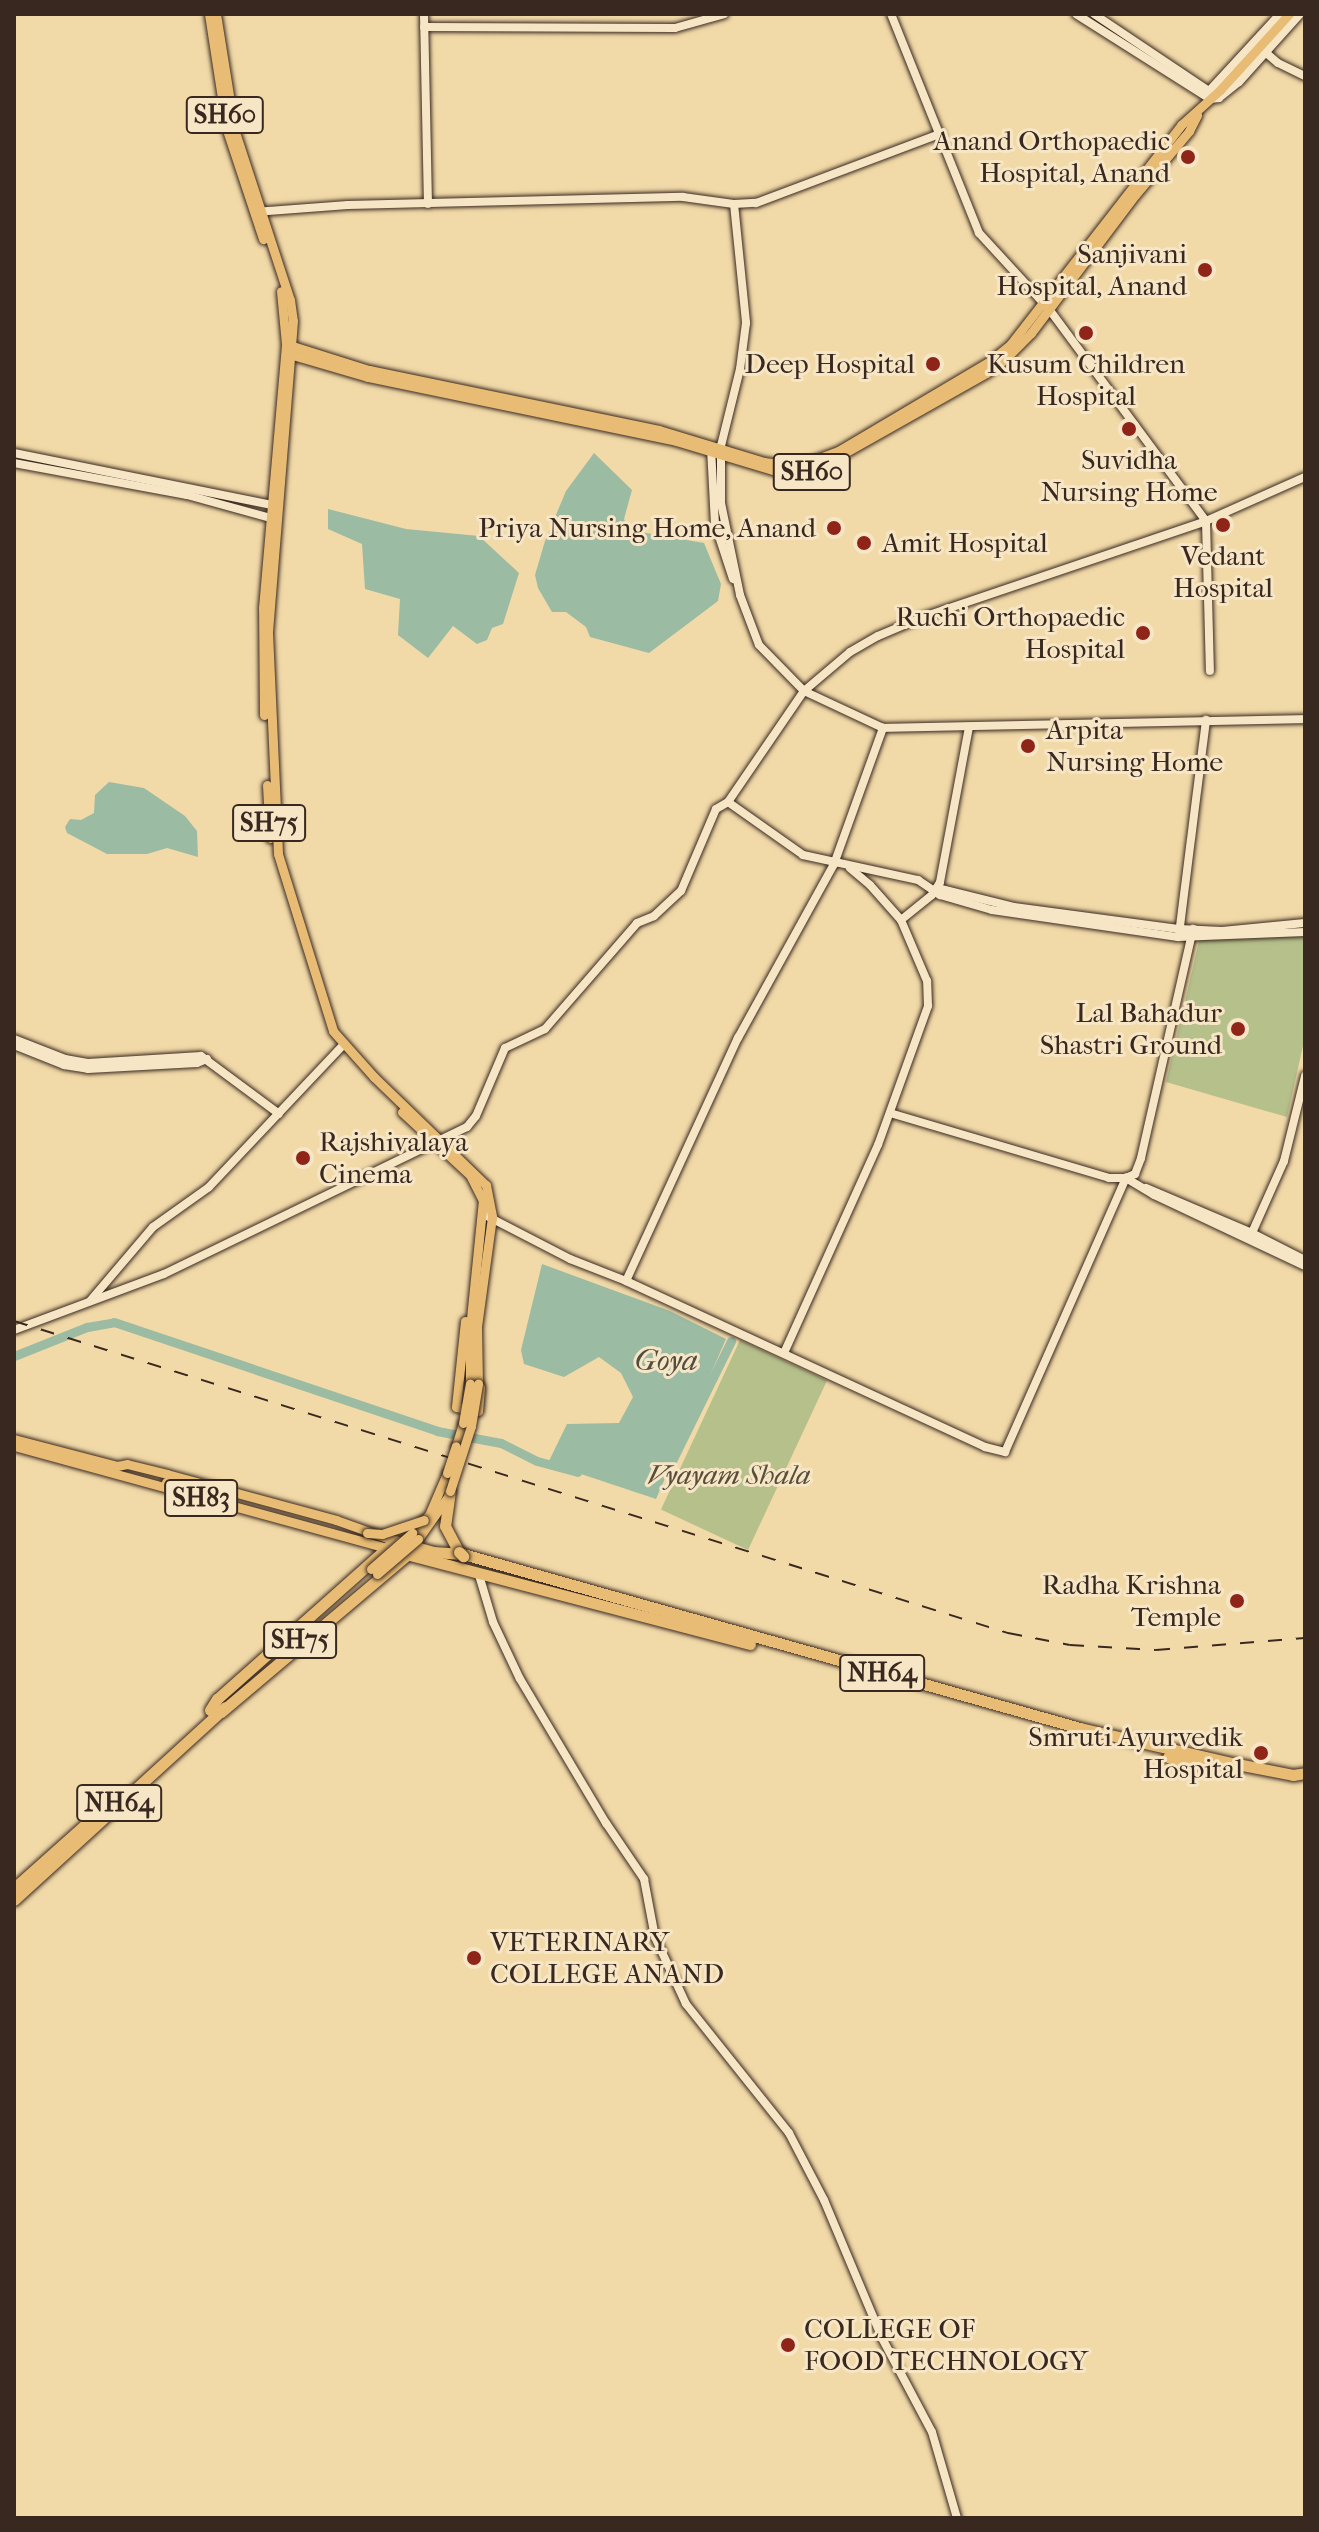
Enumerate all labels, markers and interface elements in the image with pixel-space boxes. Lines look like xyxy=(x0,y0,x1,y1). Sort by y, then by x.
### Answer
road number: SH60 xyxy=(185,93,265,137)
place label: Anand Orthopaedic Hospital, Anand xyxy=(934,124,1170,190)
marker: Anand Orthopaedic Hospital, Anand xyxy=(1177,146,1199,168)
place label: Sanjivani Hospital, Anand xyxy=(996,237,1187,303)
marker: Sanjivani Hospital, Anand xyxy=(1194,259,1216,281)
marker: Kusum Children Hospital xyxy=(1075,322,1097,344)
place label: Deep Hospital xyxy=(745,347,915,381)
place label: Kusum Children Hospital xyxy=(987,347,1185,413)
marker: Deep Hospital xyxy=(922,353,944,375)
marker: Suvidha Nursing Home xyxy=(1118,418,1140,440)
place label: Suvidha Nursing Home xyxy=(1040,443,1218,509)
road number: SH60 xyxy=(772,450,852,494)
place label: Priya Nursing Home, Anand xyxy=(478,511,816,545)
marker: Vedant Hospital xyxy=(1212,514,1234,536)
marker: Priya Nursing Home, Anand xyxy=(823,517,845,539)
place label: Amit Hospital xyxy=(882,526,1048,560)
marker: Amit Hospital xyxy=(853,532,875,554)
place label: Vedant Hospital xyxy=(1173,539,1273,605)
place label: Ruchi Orthopaedic Hospital xyxy=(895,600,1125,666)
marker: Ruchi Orthopaedic Hospital xyxy=(1132,622,1154,644)
place label: Arpita Nursing Home xyxy=(1046,713,1223,779)
marker: Arpita Nursing Home xyxy=(1017,735,1039,757)
road number: SH75 xyxy=(231,801,307,845)
place label: Lal Bahadur Shastri Ground xyxy=(1040,996,1222,1062)
marker: Lal Bahadur Shastri Ground xyxy=(1229,1020,1247,1038)
place label: Rajshivalaya Cinema xyxy=(319,1125,468,1191)
marker: Rajshivalaya Cinema xyxy=(294,1149,312,1167)
water label: Goya xyxy=(634,1343,698,1379)
park label: Vyayam Shala xyxy=(647,1458,811,1492)
road number: SH83 xyxy=(163,1476,239,1520)
place label: Radha Krishna Temple xyxy=(1042,1568,1221,1634)
marker: Radha Krishna Temple xyxy=(1228,1592,1246,1610)
road number: SH75 xyxy=(262,1618,338,1662)
road number: NH64 xyxy=(838,1651,926,1695)
place label: Smruti Ayurvedik Hospital xyxy=(1028,1720,1243,1786)
marker: Smruti Ayurvedik Hospital xyxy=(1250,1742,1272,1764)
road number: NH64 xyxy=(75,1781,163,1825)
place label: VETERINARY COLLEGE ANAND xyxy=(490,1925,724,1991)
marker: VETERINARY COLLEGE ANAND xyxy=(465,1949,483,1967)
place label: COLLEGE OF FOOD TECHNOLOGY xyxy=(804,2312,1088,2378)
marker: COLLEGE OF FOOD TECHNOLOGY xyxy=(779,2336,797,2354)

